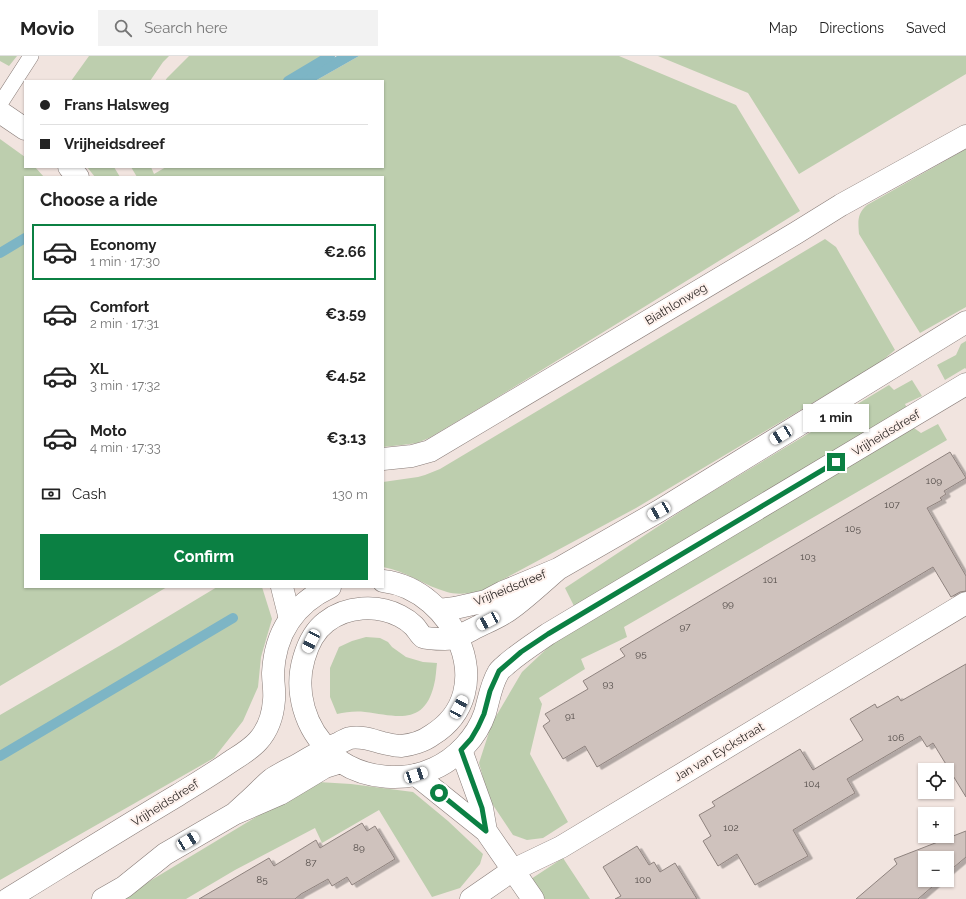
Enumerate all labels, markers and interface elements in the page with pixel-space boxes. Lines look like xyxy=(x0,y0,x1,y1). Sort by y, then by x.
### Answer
search box xyxy=(98,10,378,46)
text: Movio xyxy=(20,17,74,39)
icon: search xyxy=(112,17,134,39)
text: Search here xyxy=(144,19,228,37)
text: Map xyxy=(769,20,797,36)
text: Directions xyxy=(819,20,884,36)
text: Saved xyxy=(906,20,946,36)
text: Frans Halsweg xyxy=(64,96,169,114)
text: Vrijheidsdreef xyxy=(64,135,165,153)
text: Choose a ride xyxy=(40,189,158,210)
icon: car xyxy=(42,234,78,270)
text: Economy xyxy=(90,236,157,254)
text: €2.66 xyxy=(324,243,366,261)
text: 1 min · 17:30 xyxy=(90,254,160,269)
street label: Biathlonweg xyxy=(643,280,709,328)
icon: car xyxy=(42,296,78,332)
text: Comfort xyxy=(90,298,149,316)
text: €3.59 xyxy=(325,305,366,323)
text: 2 min · 17:31 xyxy=(90,316,159,331)
icon: car xyxy=(42,358,78,394)
text: XL xyxy=(90,360,108,378)
text: €4.52 xyxy=(325,367,366,385)
text: 3 min · 17:32 xyxy=(90,378,160,393)
callout: 1 min xyxy=(803,404,869,432)
street label: Vrijheidsdreef xyxy=(850,407,923,459)
text: 1 min xyxy=(820,410,852,425)
icon: car xyxy=(42,420,78,456)
text: Moto xyxy=(90,422,127,440)
car xyxy=(768,424,794,446)
text: €3.13 xyxy=(327,429,366,447)
text: 4 min · 17:33 xyxy=(90,440,161,455)
route end xyxy=(827,453,845,471)
house number: 109 xyxy=(926,475,942,486)
icon: cash xyxy=(40,483,62,505)
text: Cash xyxy=(72,485,106,503)
text: 130 m xyxy=(332,487,368,502)
house number: 107 xyxy=(884,499,900,510)
car xyxy=(646,500,672,522)
house number: 105 xyxy=(845,523,861,534)
button: Confirm xyxy=(40,534,368,580)
house number: 103 xyxy=(800,551,816,562)
street label: Vrijheidsdreef xyxy=(472,567,549,609)
house number: 101 xyxy=(763,574,778,585)
house number: 99 xyxy=(722,598,734,609)
car xyxy=(475,610,501,632)
house number: 97 xyxy=(679,621,691,632)
car xyxy=(300,628,322,654)
house number: 95 xyxy=(635,648,647,659)
house number: 93 xyxy=(602,678,614,689)
car xyxy=(448,694,470,720)
house number: 91 xyxy=(565,710,576,721)
street label: Jan van Eyckstraat xyxy=(672,720,766,784)
house number: 106 xyxy=(888,732,904,743)
map controls xyxy=(918,763,954,887)
button: locate xyxy=(918,763,954,799)
car xyxy=(403,766,429,784)
street label: Vrijheidsdreef xyxy=(129,776,202,829)
house number: 104 xyxy=(804,778,820,789)
route start xyxy=(430,784,448,802)
button: + xyxy=(918,807,954,843)
house number: 102 xyxy=(723,822,739,833)
car xyxy=(175,830,201,852)
house number: 89 xyxy=(353,842,365,853)
button: − xyxy=(918,851,954,887)
house number: 87 xyxy=(305,857,317,868)
house number: 85 xyxy=(256,874,268,885)
house number: 100 xyxy=(635,874,651,885)

